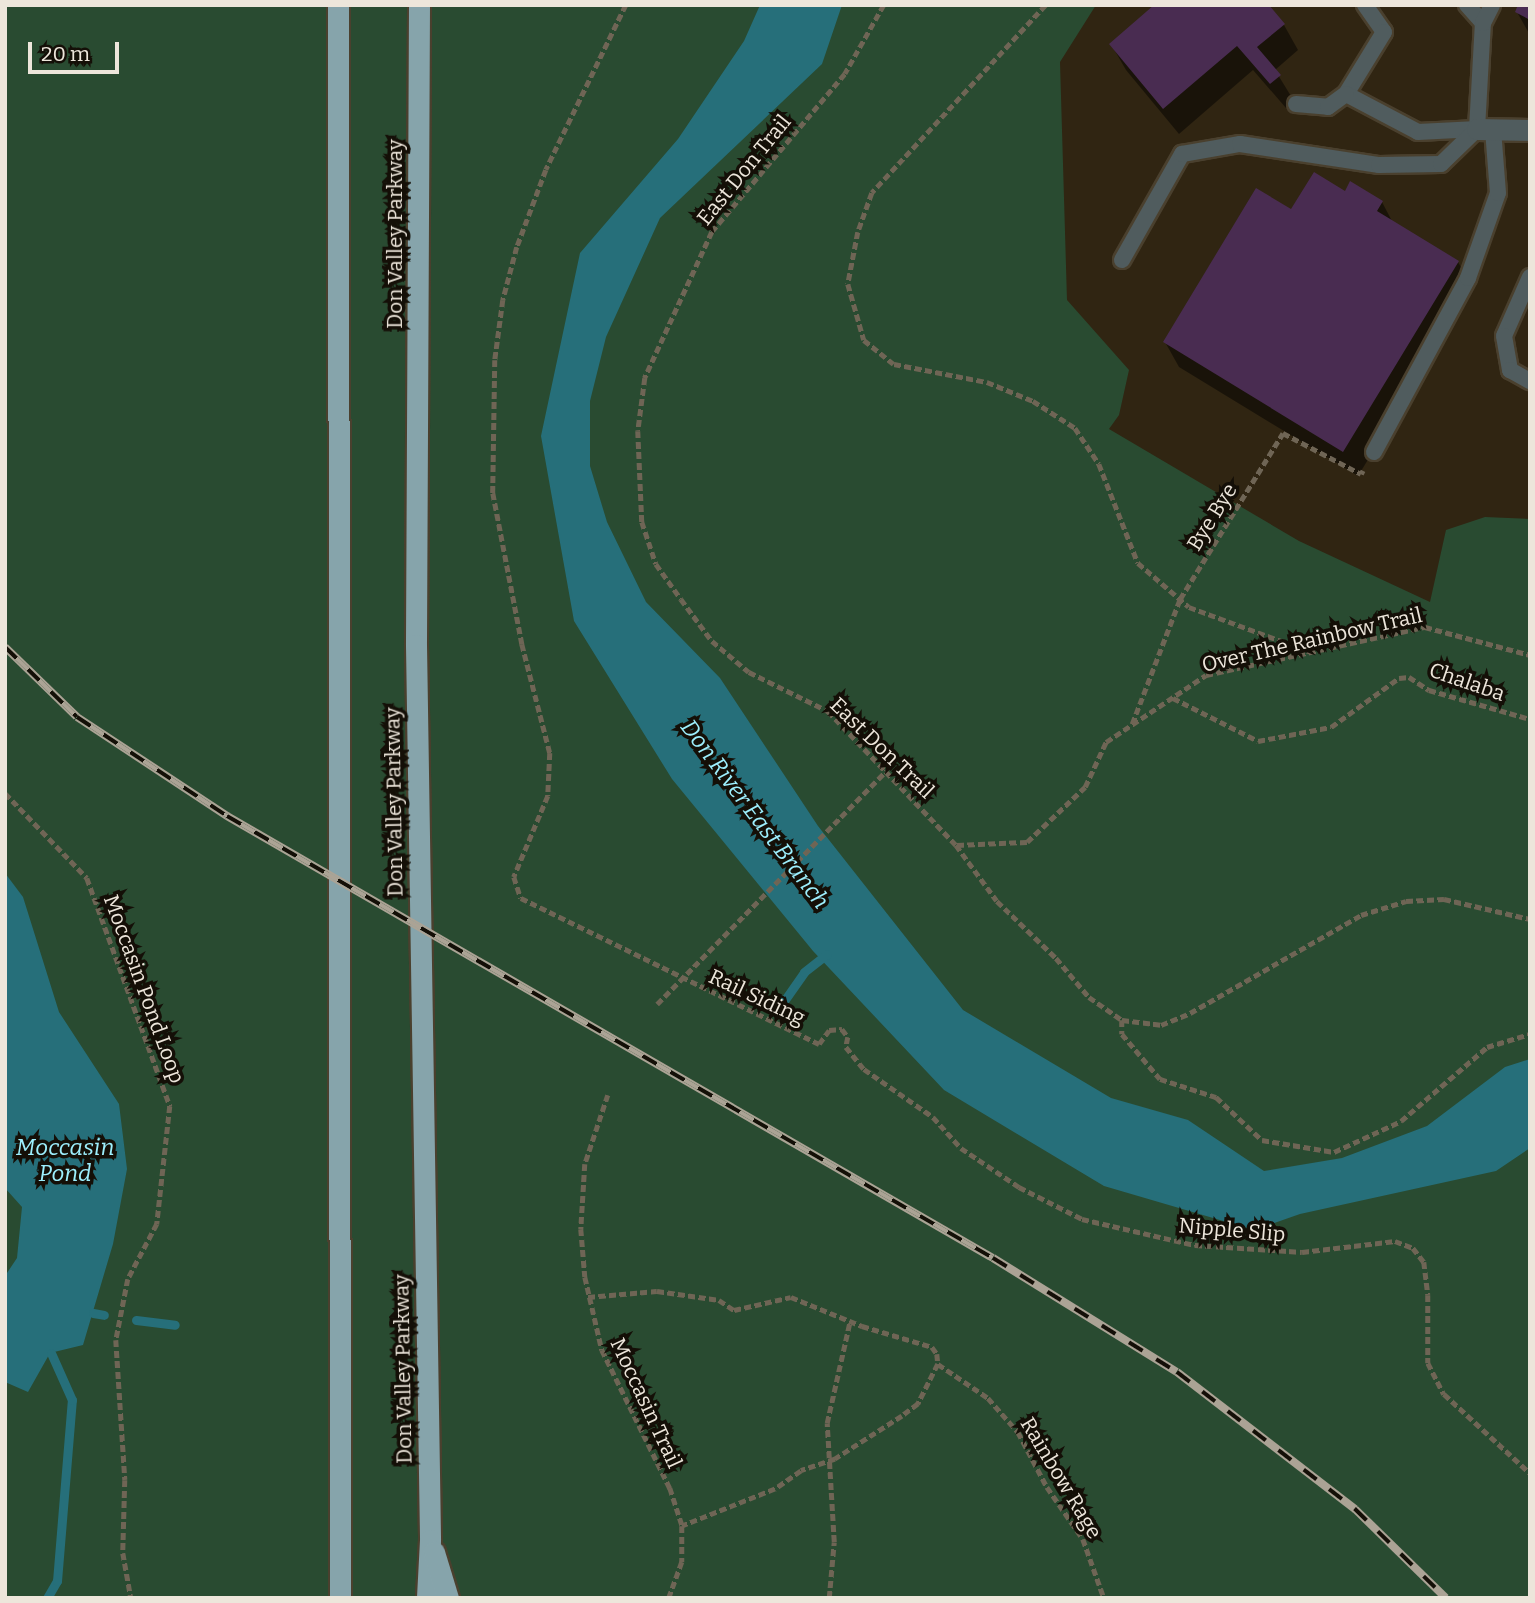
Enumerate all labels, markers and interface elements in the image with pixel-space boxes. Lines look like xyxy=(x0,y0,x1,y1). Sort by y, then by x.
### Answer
scale bar xyxy=(32,28,122,72)
text: 20 m xyxy=(41,41,90,67)
street label: East Don Trail xyxy=(692,110,796,230)
street label: Don Valley Parkway xyxy=(382,139,408,329)
street label: Bye Bye xyxy=(1182,479,1242,555)
street label: Over The Rainbow Trail xyxy=(1199,602,1425,678)
street label: Chalaba xyxy=(1426,657,1508,707)
street label: East Don Trail xyxy=(825,692,939,804)
street label: Don Valley Parkway xyxy=(380,707,408,897)
water label: Don River East Branch xyxy=(675,714,835,914)
street label: Moccasin Pond Loop xyxy=(98,891,190,1087)
street label: Rail Siding xyxy=(705,964,809,1030)
water label: Moccasin Pond xyxy=(16,1133,114,1187)
street label: Nipple Slip xyxy=(1178,1213,1286,1247)
street label: Don Valley Parkway xyxy=(389,1274,417,1464)
street label: Moccasin Trail xyxy=(605,1334,687,1472)
street label: Rainbow Rage xyxy=(1015,1413,1107,1543)

